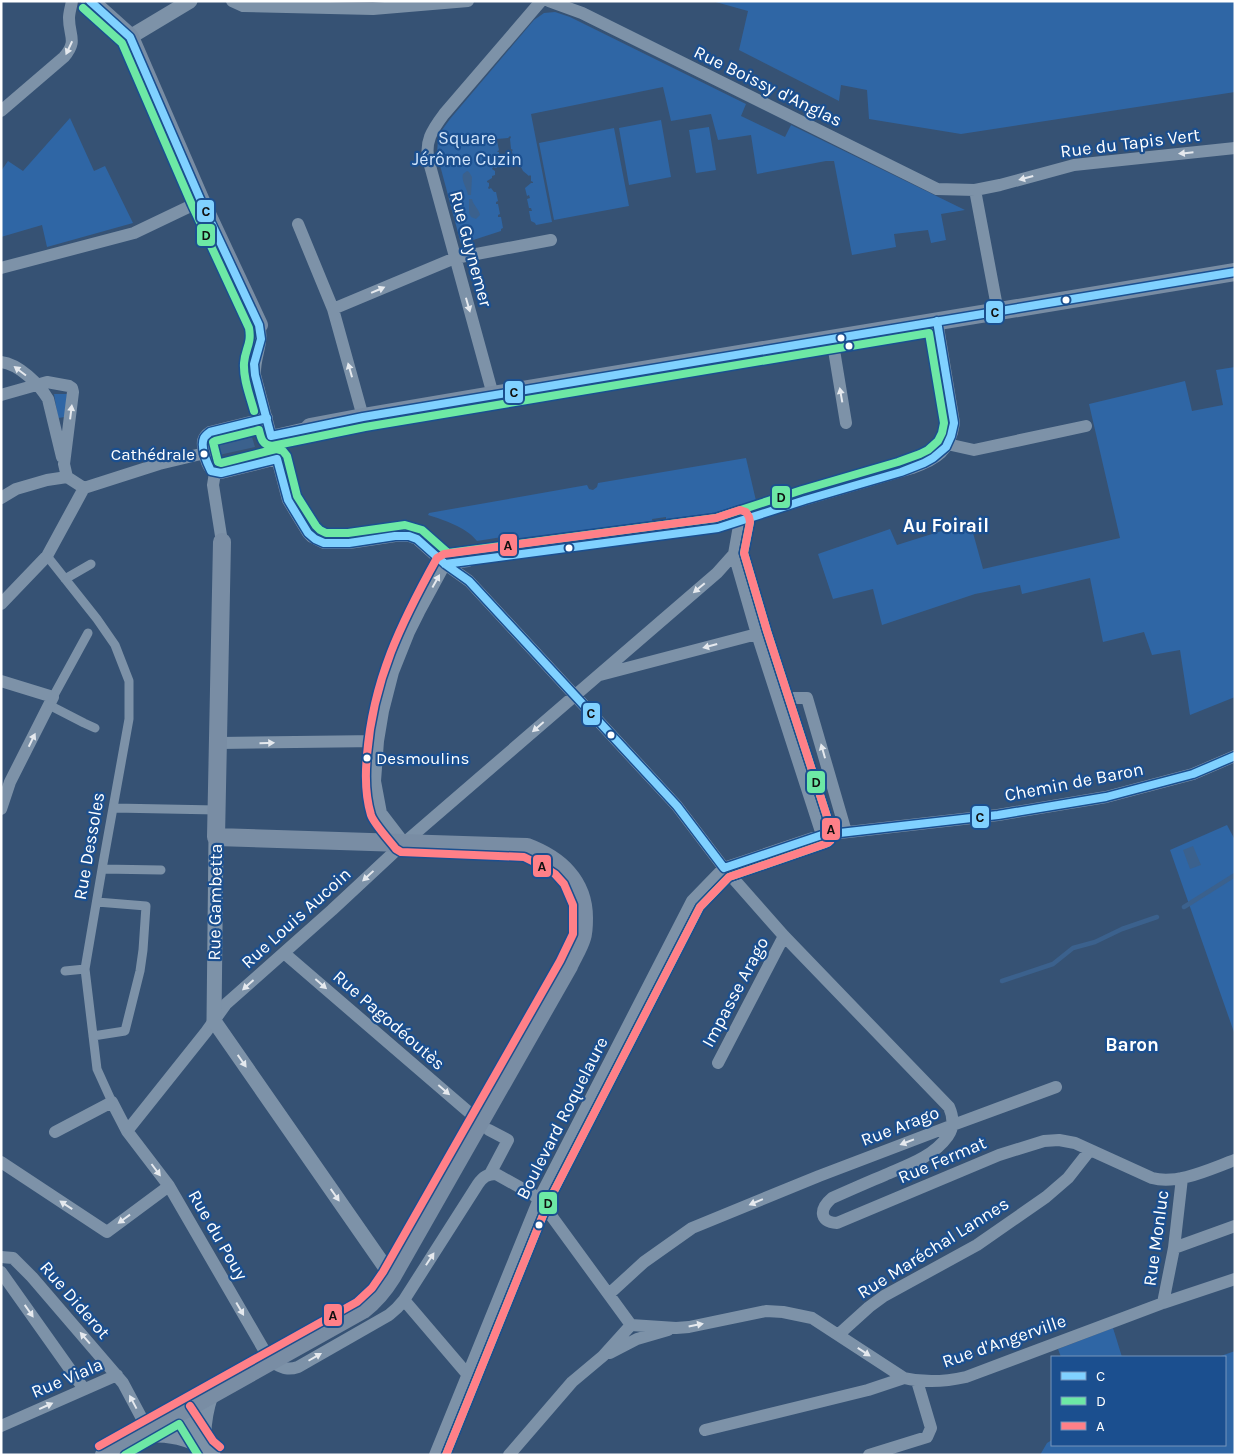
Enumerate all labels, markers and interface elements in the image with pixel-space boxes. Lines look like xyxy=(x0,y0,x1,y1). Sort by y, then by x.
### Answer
one-way arrow xyxy=(64,41,73,56)
street label: Rue Boissy d'Anglas xyxy=(690,41,846,131)
street label: Rue du Tapis Vert xyxy=(1059,124,1201,162)
park label: Square Jérôme Cuzin xyxy=(412,127,522,170)
one-way arrow xyxy=(1178,149,1194,157)
one-way arrow xyxy=(1019,174,1034,182)
street label: Rue Guynemer xyxy=(445,189,497,310)
line badge: C xyxy=(196,199,215,223)
text: C xyxy=(202,203,211,220)
line badge: D xyxy=(196,223,216,247)
text: D xyxy=(201,227,211,244)
one-way arrow xyxy=(371,286,385,294)
unlabelled marker xyxy=(1061,295,1071,305)
one-way arrow xyxy=(464,297,472,312)
line badge: C xyxy=(985,300,1004,324)
text: C xyxy=(991,304,1000,321)
unlabelled marker xyxy=(836,333,846,343)
unlabelled marker xyxy=(844,341,854,351)
one-way arrow xyxy=(346,362,354,377)
one-way arrow xyxy=(13,366,27,376)
line badge: C xyxy=(504,380,524,404)
text: C xyxy=(510,384,519,401)
one-way arrow xyxy=(837,387,845,403)
one-way arrow xyxy=(67,403,75,419)
place label: Cathédrale xyxy=(111,444,195,464)
marker: Cathédrale xyxy=(199,449,209,459)
line badge: D xyxy=(771,485,791,509)
text: D xyxy=(776,489,786,506)
district label: Au Foirail xyxy=(903,515,989,537)
line badge: A xyxy=(499,533,518,557)
text: A xyxy=(504,537,513,554)
unlabelled marker xyxy=(564,543,574,553)
one-way arrow xyxy=(431,575,440,588)
one-way arrow xyxy=(693,582,706,593)
one-way arrow xyxy=(702,642,717,650)
line badge: C xyxy=(582,702,601,726)
text: C xyxy=(587,705,596,722)
one-way arrow xyxy=(532,721,545,732)
unlabelled marker xyxy=(606,730,616,740)
one-way arrow xyxy=(27,732,36,747)
one-way arrow xyxy=(260,739,276,747)
one-way arrow xyxy=(818,744,826,759)
place label: Desmoulins xyxy=(376,748,469,768)
marker: Desmoulins xyxy=(362,753,372,763)
street label: Chemin de Baron xyxy=(1003,758,1145,806)
line badge: D xyxy=(806,770,826,794)
text: D xyxy=(811,774,821,791)
street label: Rue Dessoles xyxy=(69,790,109,902)
line badge: C xyxy=(971,805,990,829)
text: C xyxy=(976,809,985,826)
line badge: A xyxy=(821,817,841,841)
text: A xyxy=(827,821,836,838)
street label: Rue Gambetta xyxy=(203,843,227,961)
line badge: A xyxy=(532,854,552,878)
text: A xyxy=(538,858,547,875)
street label: Rue Louis Aucoin xyxy=(237,863,355,973)
one-way arrow xyxy=(363,870,375,882)
street label: Impasse Arago xyxy=(697,933,773,1051)
street label: Rue Pagodéoutès xyxy=(328,965,450,1075)
one-way arrow xyxy=(242,979,254,991)
one-way arrow xyxy=(314,979,327,990)
street label: Boulevard Roquelaure xyxy=(511,1033,613,1203)
district label: Baron xyxy=(1105,1034,1159,1056)
one-way arrow xyxy=(237,1055,247,1068)
one-way arrow xyxy=(437,1085,450,1096)
street label: Rue Arago xyxy=(858,1101,942,1151)
street label: Rue Fermat xyxy=(895,1131,990,1188)
one-way arrow xyxy=(899,1138,914,1146)
one-way arrow xyxy=(151,1163,162,1176)
street label: Rue du Pouy xyxy=(183,1186,253,1284)
one-way arrow xyxy=(330,1188,340,1201)
street label: Rue Monluc xyxy=(1138,1189,1174,1287)
line badge: D xyxy=(538,1191,558,1215)
street label: Rue Maréchal Lannes xyxy=(853,1192,1013,1304)
text: D xyxy=(543,1195,553,1212)
one-way arrow xyxy=(749,1198,763,1206)
one-way arrow xyxy=(59,1200,73,1210)
one-way arrow xyxy=(117,1214,131,1224)
unlabelled marker xyxy=(534,1220,544,1230)
one-way arrow xyxy=(425,1252,435,1265)
street label: Rue Diderot xyxy=(35,1257,115,1344)
one-way arrow xyxy=(236,1302,245,1315)
line badge: A xyxy=(323,1303,343,1327)
one-way arrow xyxy=(24,1305,34,1318)
text: A xyxy=(329,1307,338,1324)
street label: Rue d'Angerville xyxy=(939,1310,1069,1372)
one-way arrow xyxy=(689,1321,705,1329)
one-way arrow xyxy=(79,1333,91,1345)
one-way arrow xyxy=(858,1348,871,1357)
street label: Rue Viala xyxy=(28,1353,106,1403)
one-way arrow xyxy=(308,1353,323,1361)
legend xyxy=(1051,1356,1226,1446)
text: C xyxy=(1096,1367,1105,1385)
text: D xyxy=(1096,1392,1106,1410)
one-way arrow xyxy=(129,1395,137,1409)
one-way arrow xyxy=(39,1401,53,1409)
text: A xyxy=(1096,1417,1105,1435)

